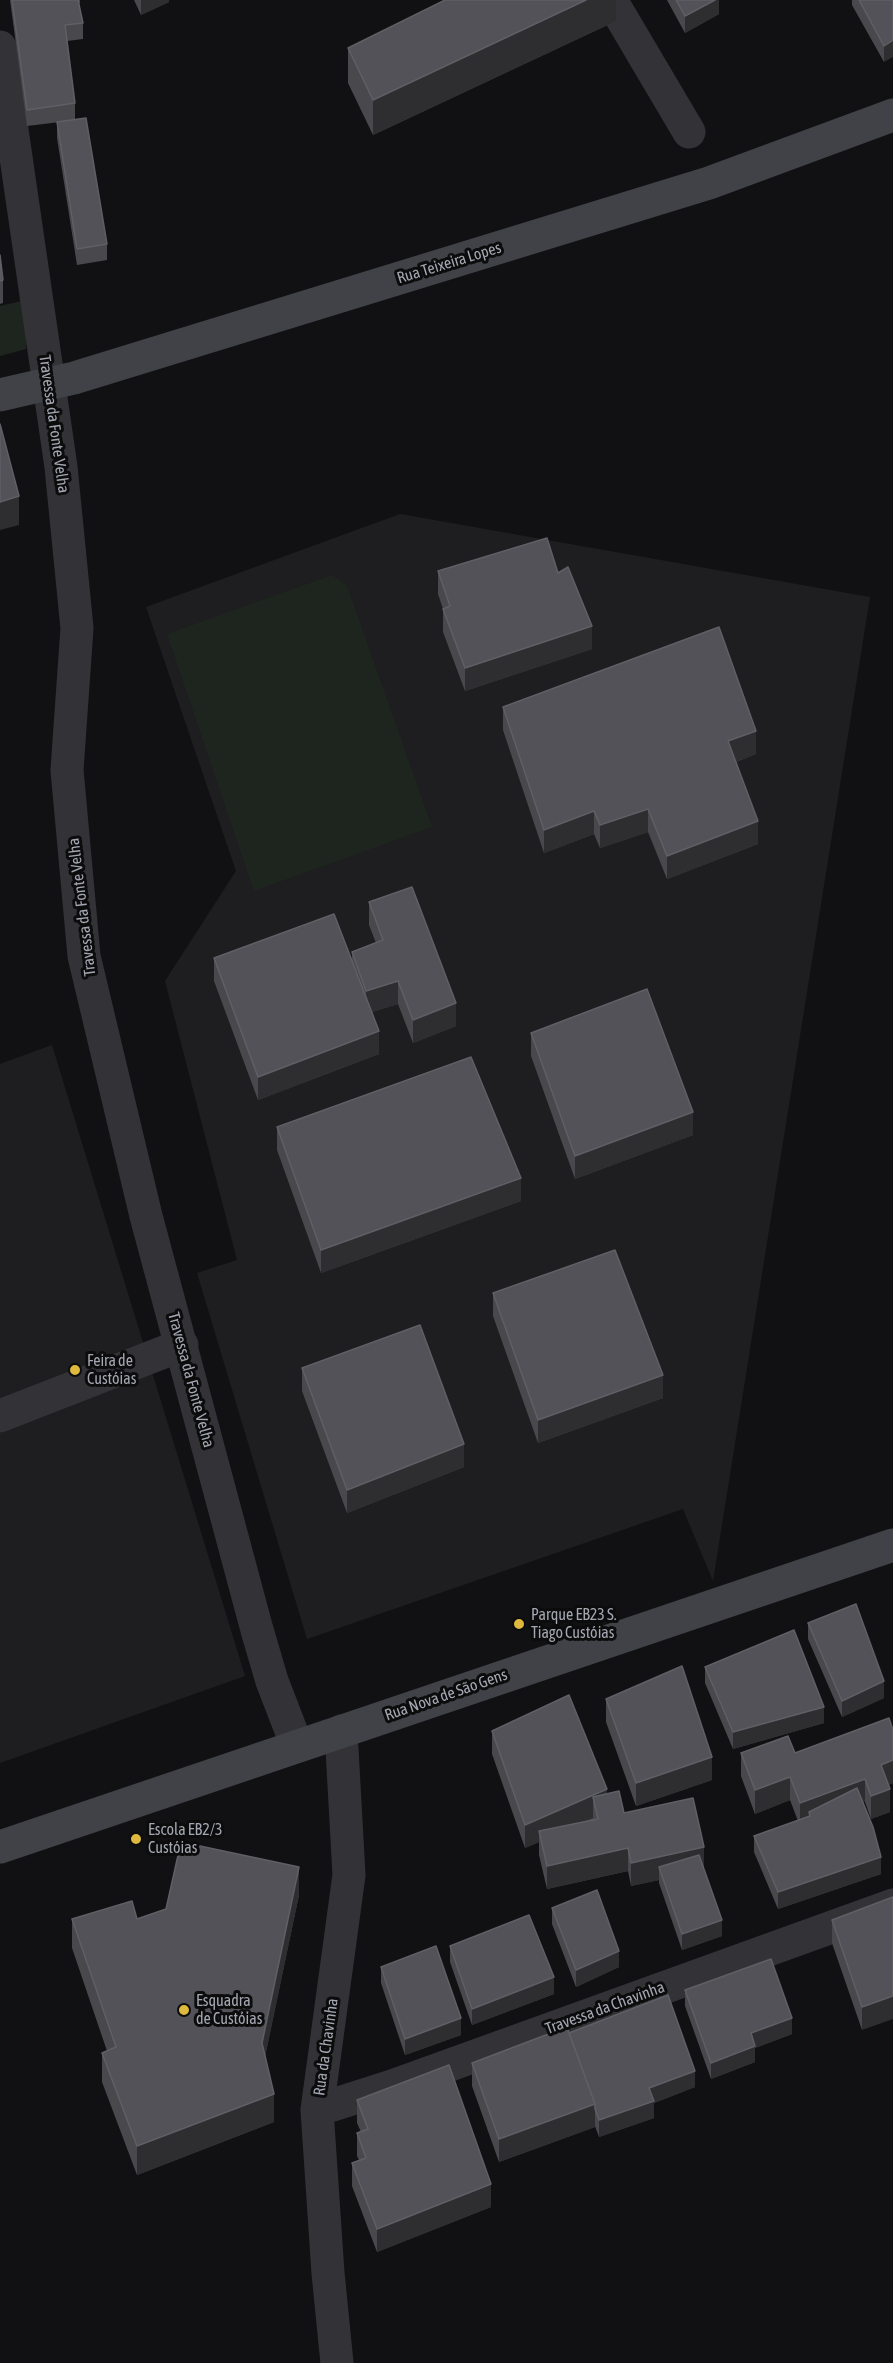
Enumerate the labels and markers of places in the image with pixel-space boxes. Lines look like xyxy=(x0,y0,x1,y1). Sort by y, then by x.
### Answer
place label: Feira de Custóias xyxy=(87,1351,136,1389)
marker: Feira de Custóias xyxy=(68,1363,82,1377)
place label: Parque EB23 S. Tiago Custóias xyxy=(531,1605,617,1643)
marker: Parque EB23 S. Tiago Custóias xyxy=(512,1617,526,1631)
place label: Escola EB2/3 Custóias xyxy=(148,1820,223,1858)
marker: Escola EB2/3 Custóias xyxy=(129,1832,143,1846)
place label: Esquadra de Custóias xyxy=(196,1991,262,2029)
marker: Esquadra de Custóias xyxy=(177,2003,191,2017)

